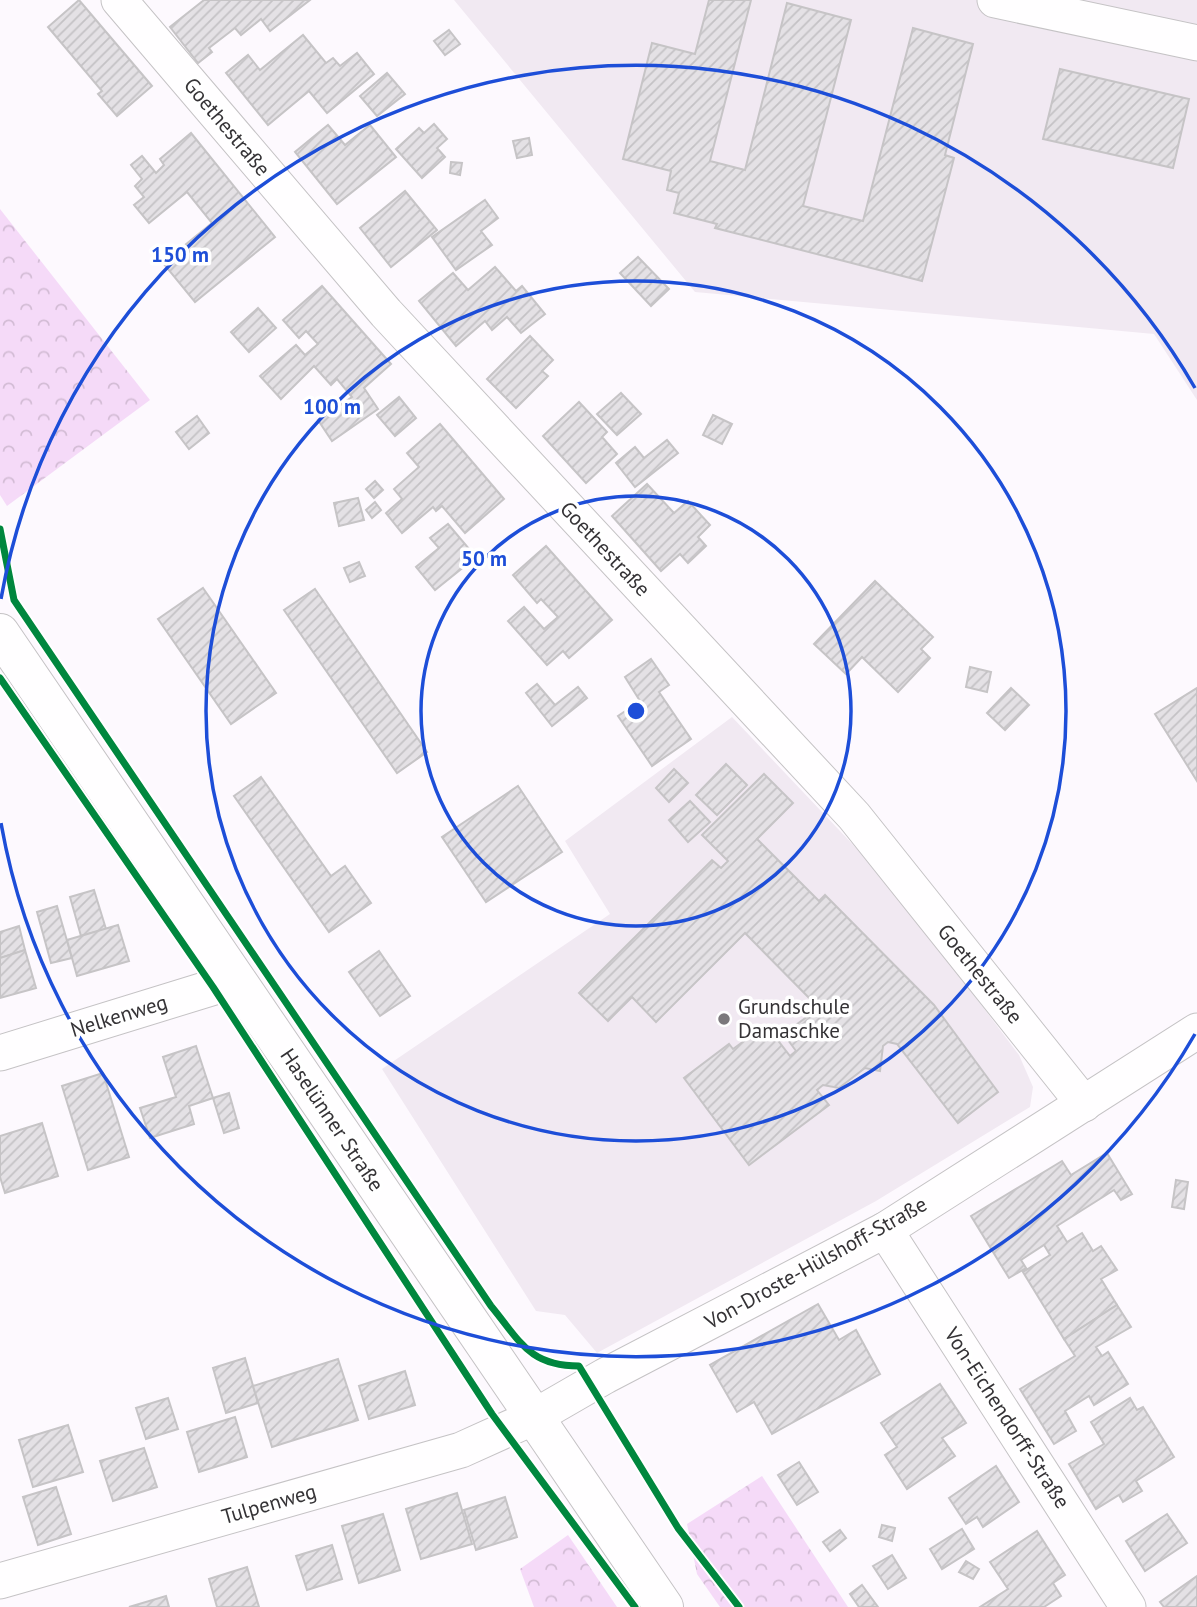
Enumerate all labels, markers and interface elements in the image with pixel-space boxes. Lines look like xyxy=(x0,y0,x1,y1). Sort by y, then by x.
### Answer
street label: Goethestraße xyxy=(178,72,277,182)
text: 150 m xyxy=(151,241,209,268)
text: 100 m xyxy=(303,393,361,420)
street label: Goethestraße xyxy=(554,495,656,602)
text: 50 m xyxy=(461,545,507,572)
centre of rings xyxy=(624,699,648,723)
street label: Goethestraße xyxy=(932,918,1029,1029)
street label: Nelkenweg xyxy=(67,988,171,1043)
place label: Grundschule Damaschke xyxy=(738,993,850,1044)
marker: Grundschule Damaschke xyxy=(716,1011,732,1027)
street label: Haselünner Straße xyxy=(275,1043,390,1196)
street label: Von-Droste-Hülshoff-Straße xyxy=(699,1190,932,1335)
street label: Von-Eichendorff-Straße xyxy=(938,1321,1076,1513)
street label: Tulpenweg xyxy=(218,1477,319,1530)

